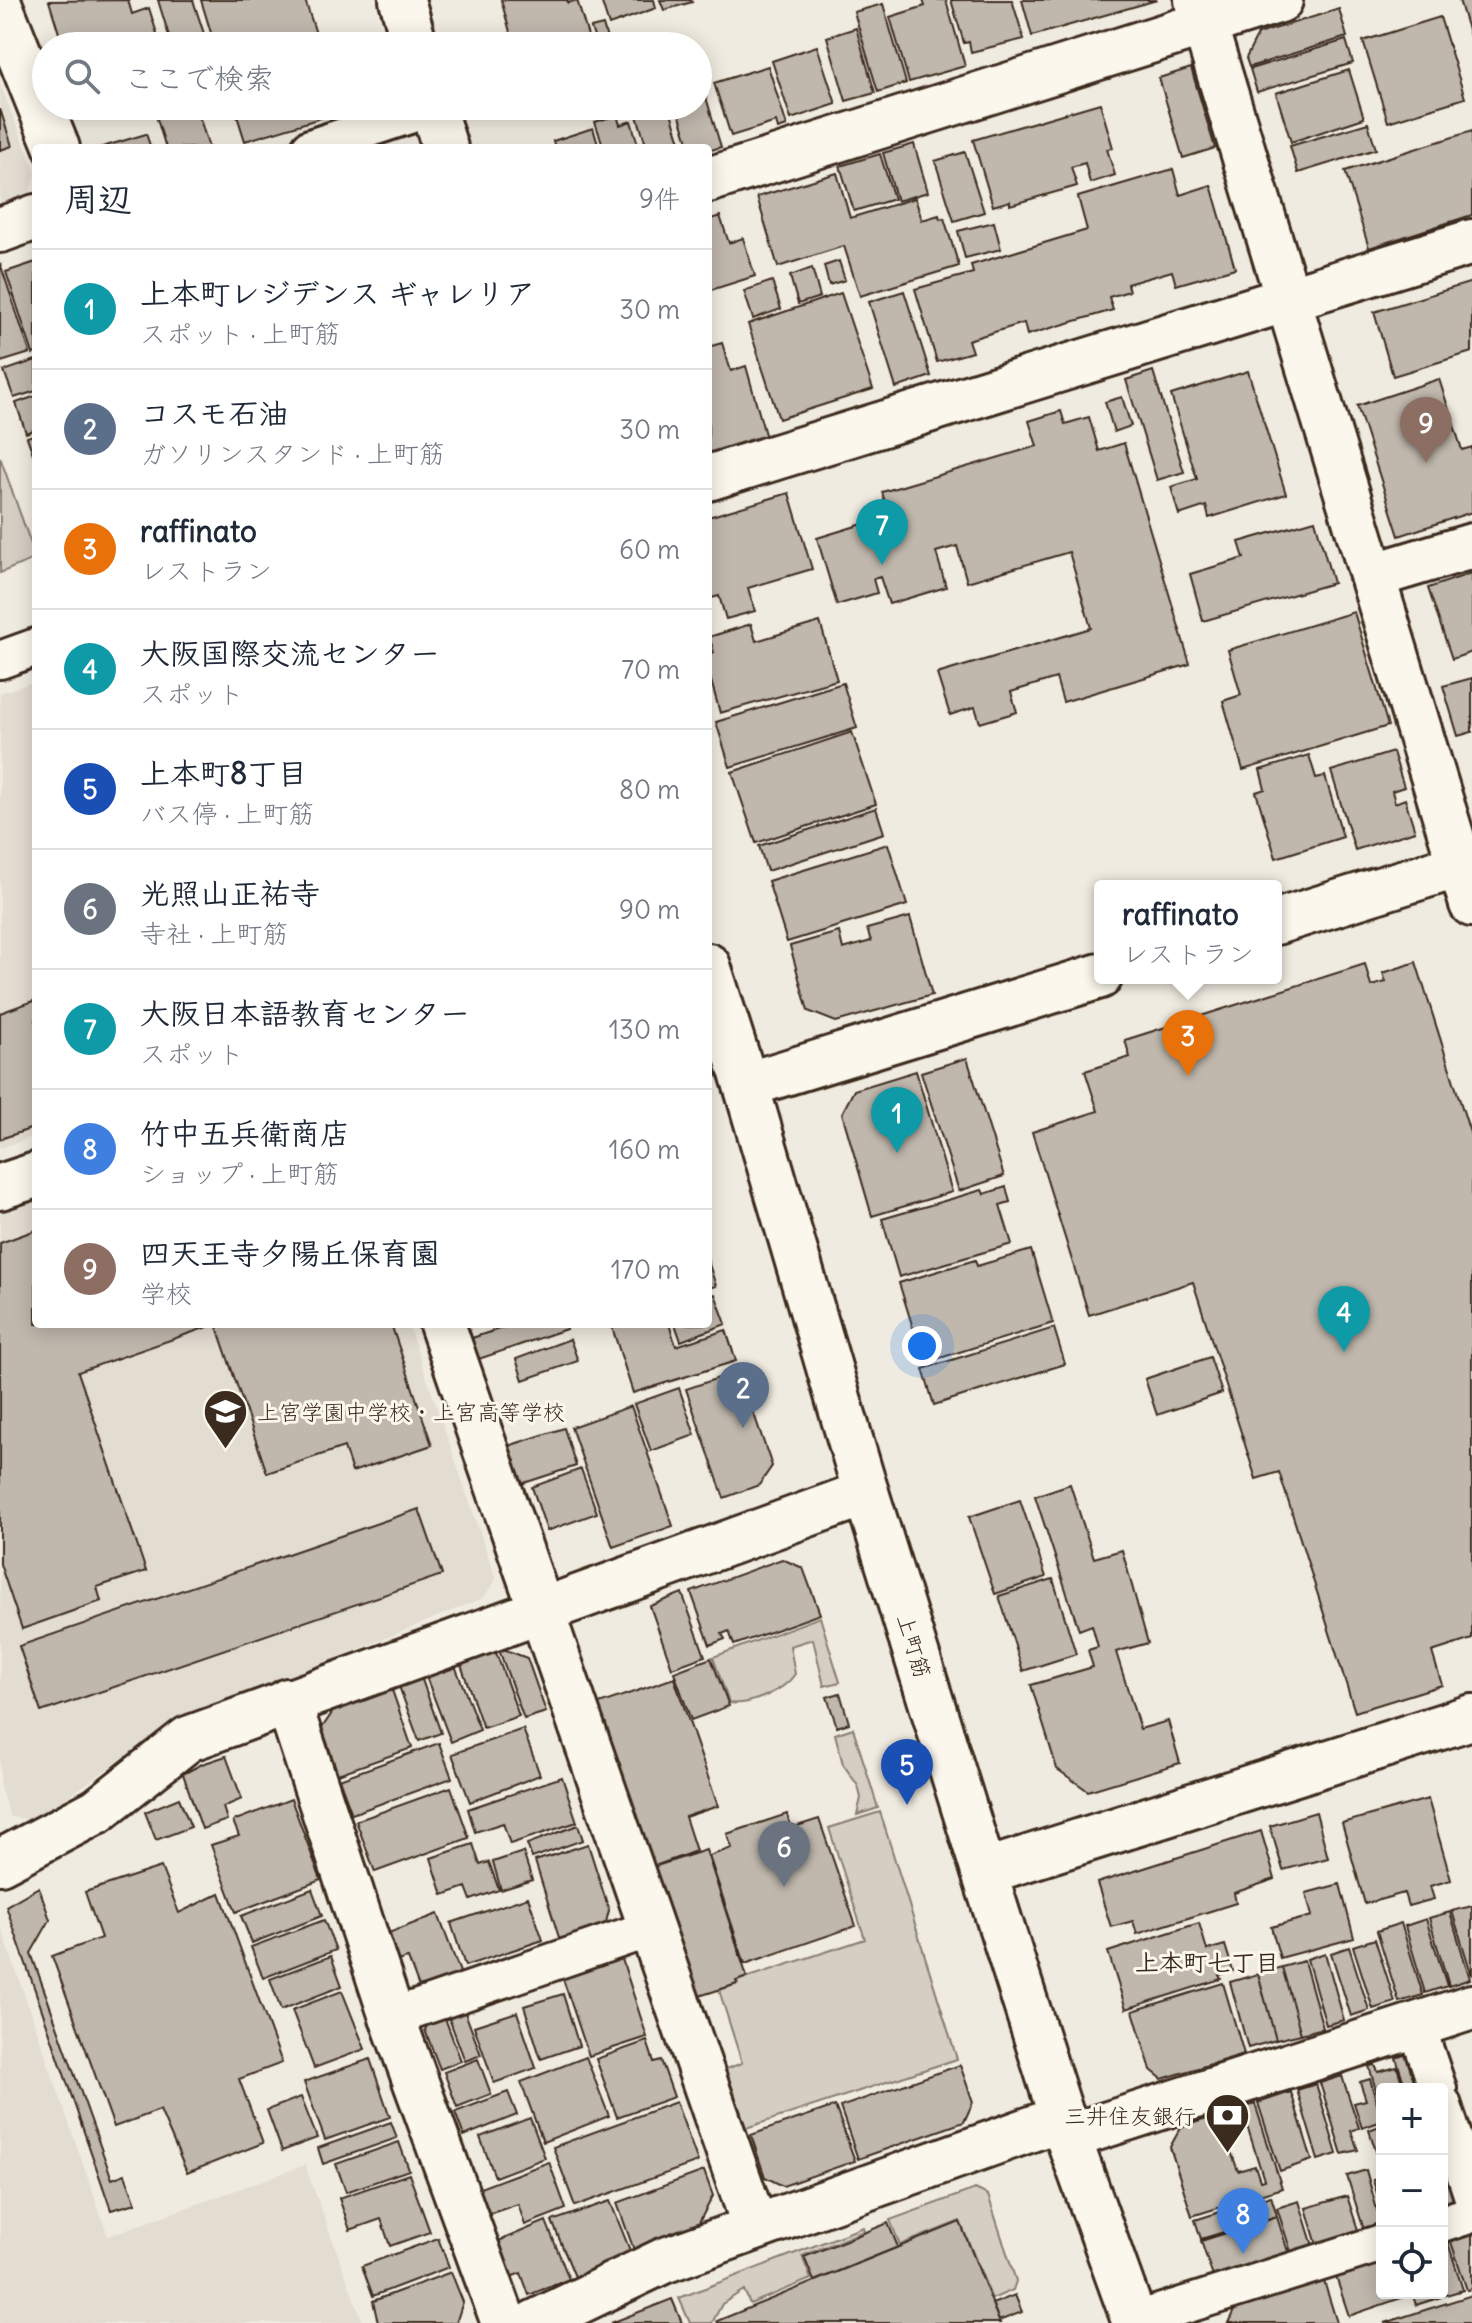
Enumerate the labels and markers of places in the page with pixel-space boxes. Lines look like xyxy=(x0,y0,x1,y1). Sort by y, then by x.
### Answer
pin: 9 xyxy=(1400,397,1452,463)
pin: 7 xyxy=(856,499,908,565)
pin: 3 xyxy=(1162,1010,1214,1076)
pin: 1 xyxy=(871,1087,923,1153)
pin: 4 xyxy=(1318,1286,1370,1352)
pin: 2 xyxy=(717,1362,769,1428)
school or university icon: 上宮学園中学校・上宮高等学校 xyxy=(202,1388,250,1451)
place label: 上宮学園中学校・上宮高等学校 xyxy=(257,1398,565,1426)
pin: 5 xyxy=(881,1739,933,1805)
pin: 6 xyxy=(758,1821,810,1887)
bank icon: 三井住友銀行 xyxy=(1203,2092,1251,2155)
place label: 三井住友銀行 xyxy=(1064,2102,1196,2130)
pin: 8 xyxy=(1217,2188,1269,2254)

